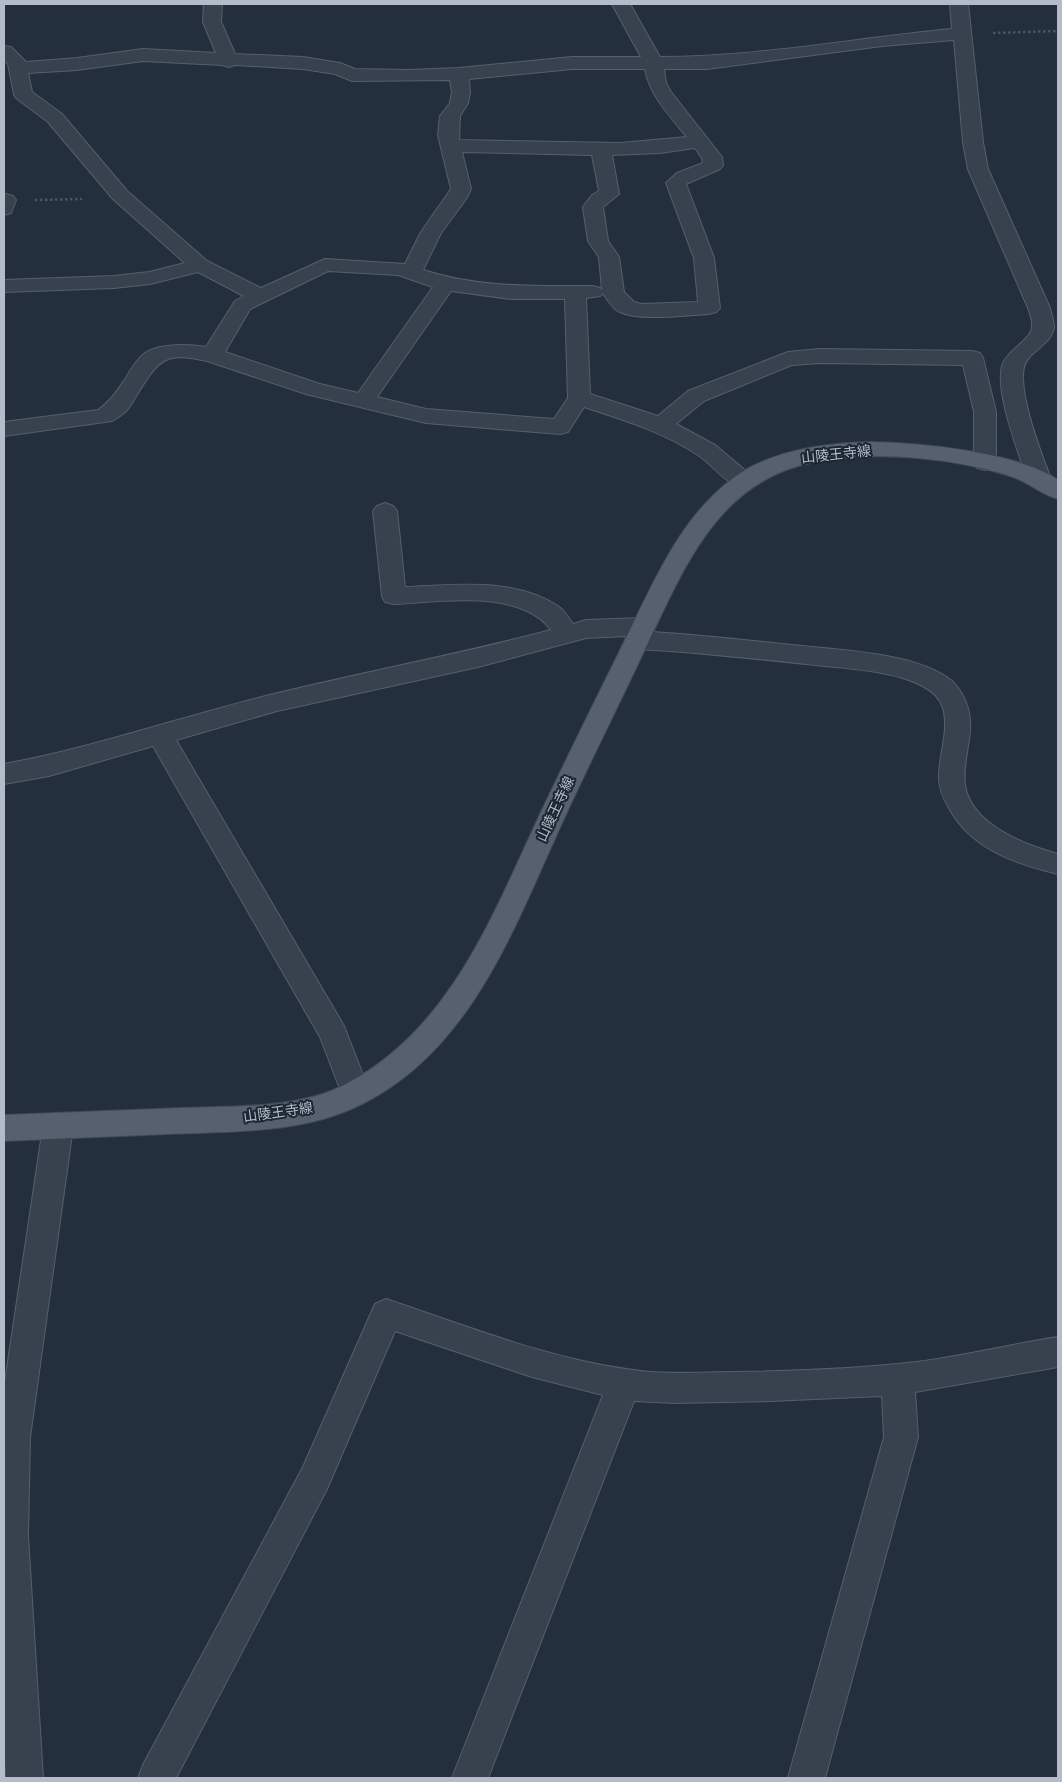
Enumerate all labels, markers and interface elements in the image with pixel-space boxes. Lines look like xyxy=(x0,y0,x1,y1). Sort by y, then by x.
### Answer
street label: 山陵王寺線 xyxy=(800,440,872,468)
street label: 山陵王寺線 xyxy=(531,773,579,845)
street label: 山陵王寺線 xyxy=(242,1097,314,1127)

